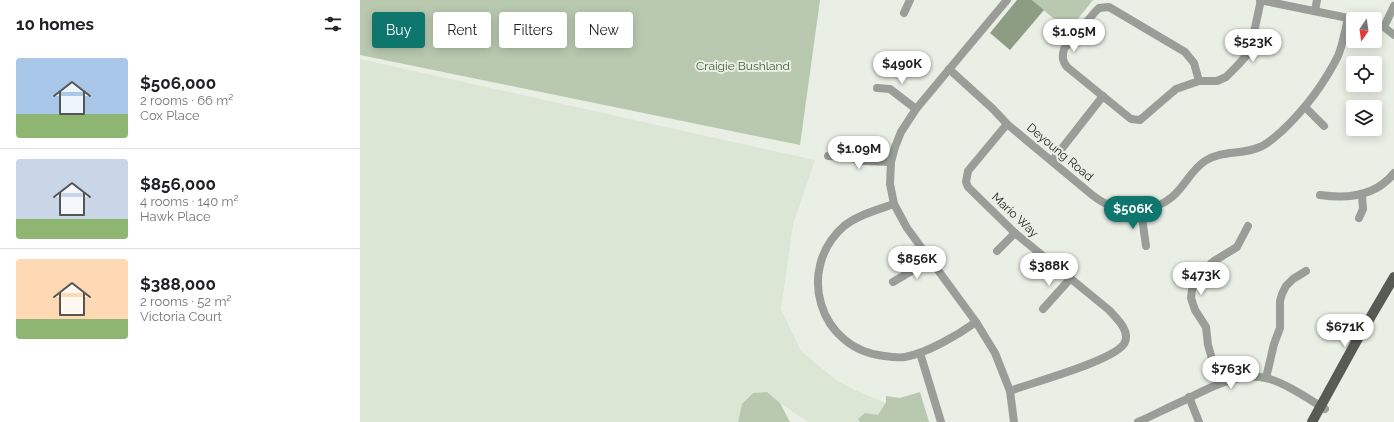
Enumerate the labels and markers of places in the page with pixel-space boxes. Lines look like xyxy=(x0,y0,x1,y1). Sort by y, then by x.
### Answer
pin: $1.05M xyxy=(1041,19,1107,53)
pin: $523K xyxy=(1225,29,1281,63)
pin: $490K xyxy=(874,51,930,85)
pin: $1.09M xyxy=(826,136,892,170)
pin: $506K xyxy=(1105,196,1161,230)
pin: $856K xyxy=(889,246,945,280)
pin: $388K xyxy=(1021,253,1077,287)
pin: $473K xyxy=(1173,262,1229,296)
pin: $671K xyxy=(1317,314,1373,348)
pin: $763K xyxy=(1203,356,1259,390)

